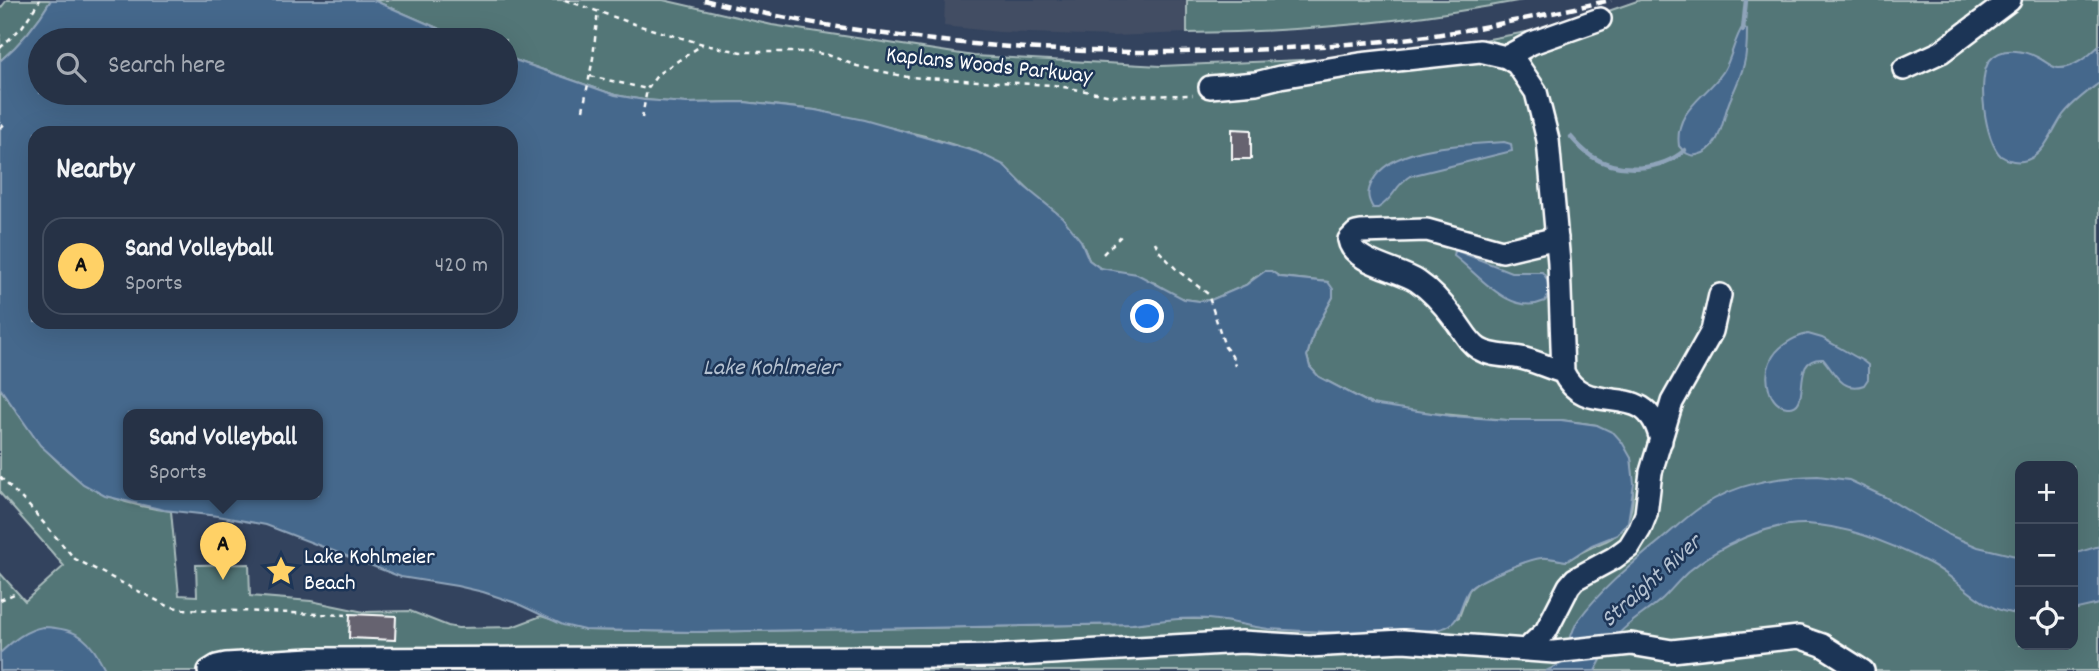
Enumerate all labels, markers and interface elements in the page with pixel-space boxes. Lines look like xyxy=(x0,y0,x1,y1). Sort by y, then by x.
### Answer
search box xyxy=(28,28,518,105)
street label: Kaplans Woods Parkway xyxy=(884,40,1095,94)
icon: search xyxy=(52,48,90,86)
text: Search here xyxy=(108,48,226,85)
text: Nearby xyxy=(56,150,134,193)
text: Sand Volleyball xyxy=(125,231,273,268)
text: A xyxy=(75,250,87,283)
text: 420 m xyxy=(435,250,488,283)
text: Sports xyxy=(125,268,183,301)
your location xyxy=(1130,299,1164,333)
water label: Lake Kohlmeier xyxy=(703,352,842,386)
popup xyxy=(123,409,323,500)
text: Sand Volleyball xyxy=(149,420,297,457)
text: Sports xyxy=(149,457,207,490)
map controls xyxy=(2015,461,2078,650)
button: + xyxy=(2015,461,2078,524)
pin: A xyxy=(200,522,246,580)
button: − xyxy=(2015,524,2078,587)
water label: Straight River xyxy=(1594,525,1712,637)
place label: Lake Kohlmeier Beach xyxy=(304,542,435,601)
place icon: Lake Kohlmeier Beach xyxy=(264,554,298,588)
button: locate xyxy=(2015,587,2078,650)

